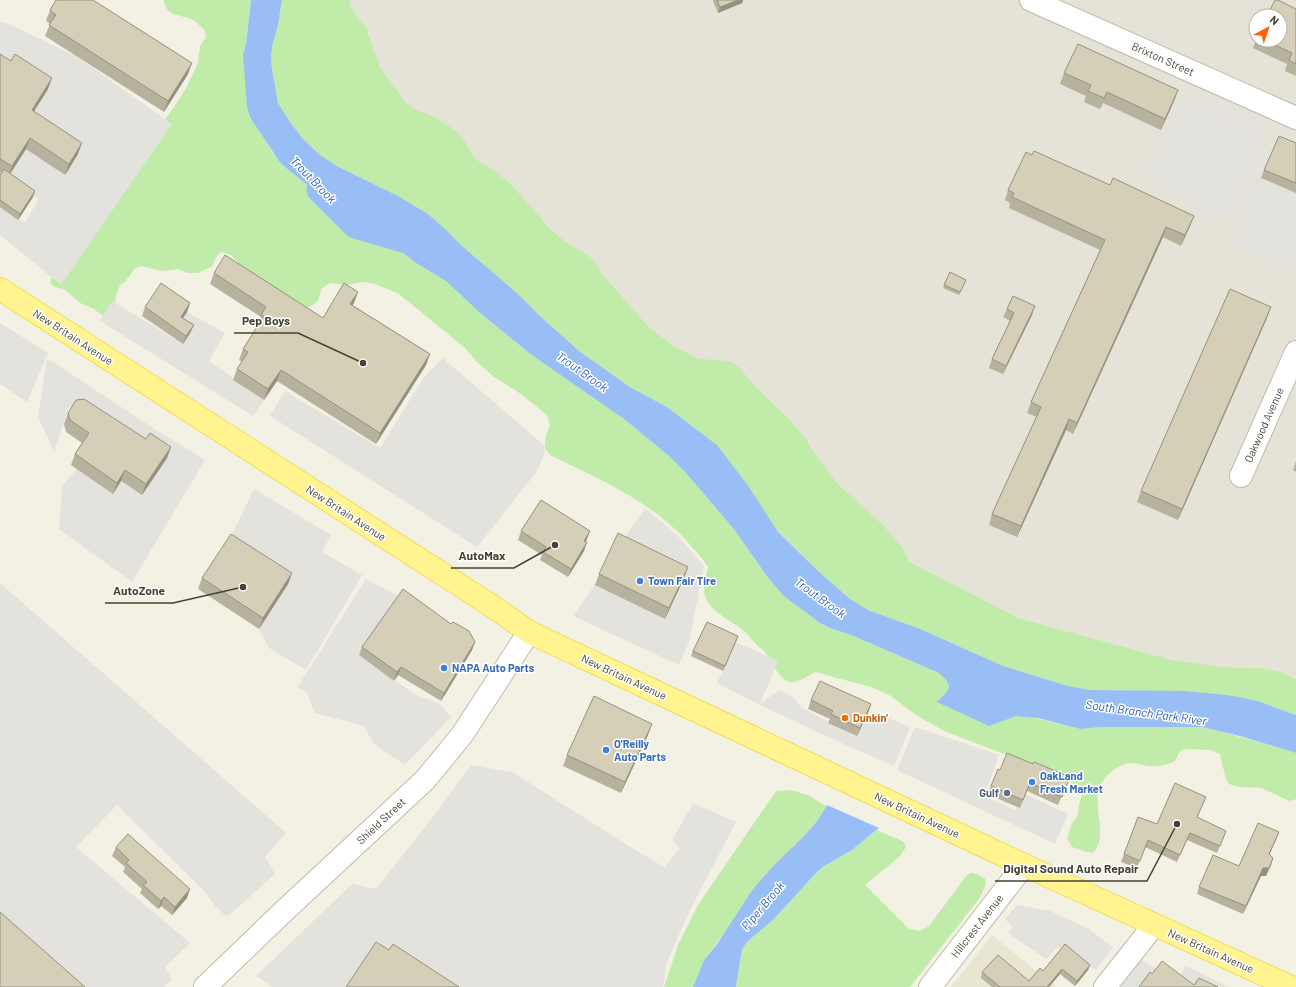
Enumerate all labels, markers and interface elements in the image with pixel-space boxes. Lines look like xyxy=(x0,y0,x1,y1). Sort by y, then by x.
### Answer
north arrow xyxy=(1248,8,1288,48)
text: N xyxy=(1268,13,1282,27)
street label: Brixton Street xyxy=(1130,39,1196,78)
water label: Trout Brook xyxy=(288,153,339,206)
street label: New Britain Avenue xyxy=(31,306,116,367)
callout: Pep Boys xyxy=(234,309,298,333)
text: Pep Boys xyxy=(242,313,290,327)
water label: Trout Brook xyxy=(554,348,611,394)
street label: Oakwood Avenue xyxy=(1241,385,1286,464)
street label: New Britain Avenue xyxy=(304,482,389,543)
callout: AutoMax xyxy=(451,544,514,568)
text: AutoMax xyxy=(458,548,506,562)
place label: Town Fair Tire xyxy=(648,574,716,587)
water label: Trout Brook xyxy=(792,574,849,620)
marker: Town Fair Tire xyxy=(635,576,645,586)
callout: AutoZone xyxy=(105,579,173,603)
text: AutoZone xyxy=(113,583,166,597)
street label: New Britain Avenue xyxy=(580,651,669,702)
place label: NAPA Auto Parts xyxy=(452,661,535,674)
marker: NAPA Auto Parts xyxy=(439,663,449,673)
water label: South Branch Park River xyxy=(1085,697,1208,728)
place label: Dunkin' xyxy=(853,711,888,724)
marker: Dunkin' xyxy=(840,713,850,723)
place label: O'Reilly Auto Parts xyxy=(614,737,667,763)
marker: O'Reilly Auto Parts xyxy=(601,745,611,755)
place label: OakLand Fresh Market xyxy=(1040,769,1103,795)
marker: OakLand Fresh Market xyxy=(1027,777,1037,787)
place label: Gulf xyxy=(979,786,999,799)
marker: Gulf xyxy=(1002,788,1012,798)
street label: New Britain Avenue xyxy=(873,789,962,840)
street label: Shield Street xyxy=(354,795,408,846)
callout: Digital Sound Auto Repair xyxy=(995,857,1147,881)
text: Digital Sound Auto Repair xyxy=(1003,861,1139,875)
water label: Piper Brook xyxy=(738,878,787,932)
street label: Hillcrest Avenue xyxy=(948,891,1005,960)
street label: New Britain Avenue xyxy=(1166,926,1256,975)

